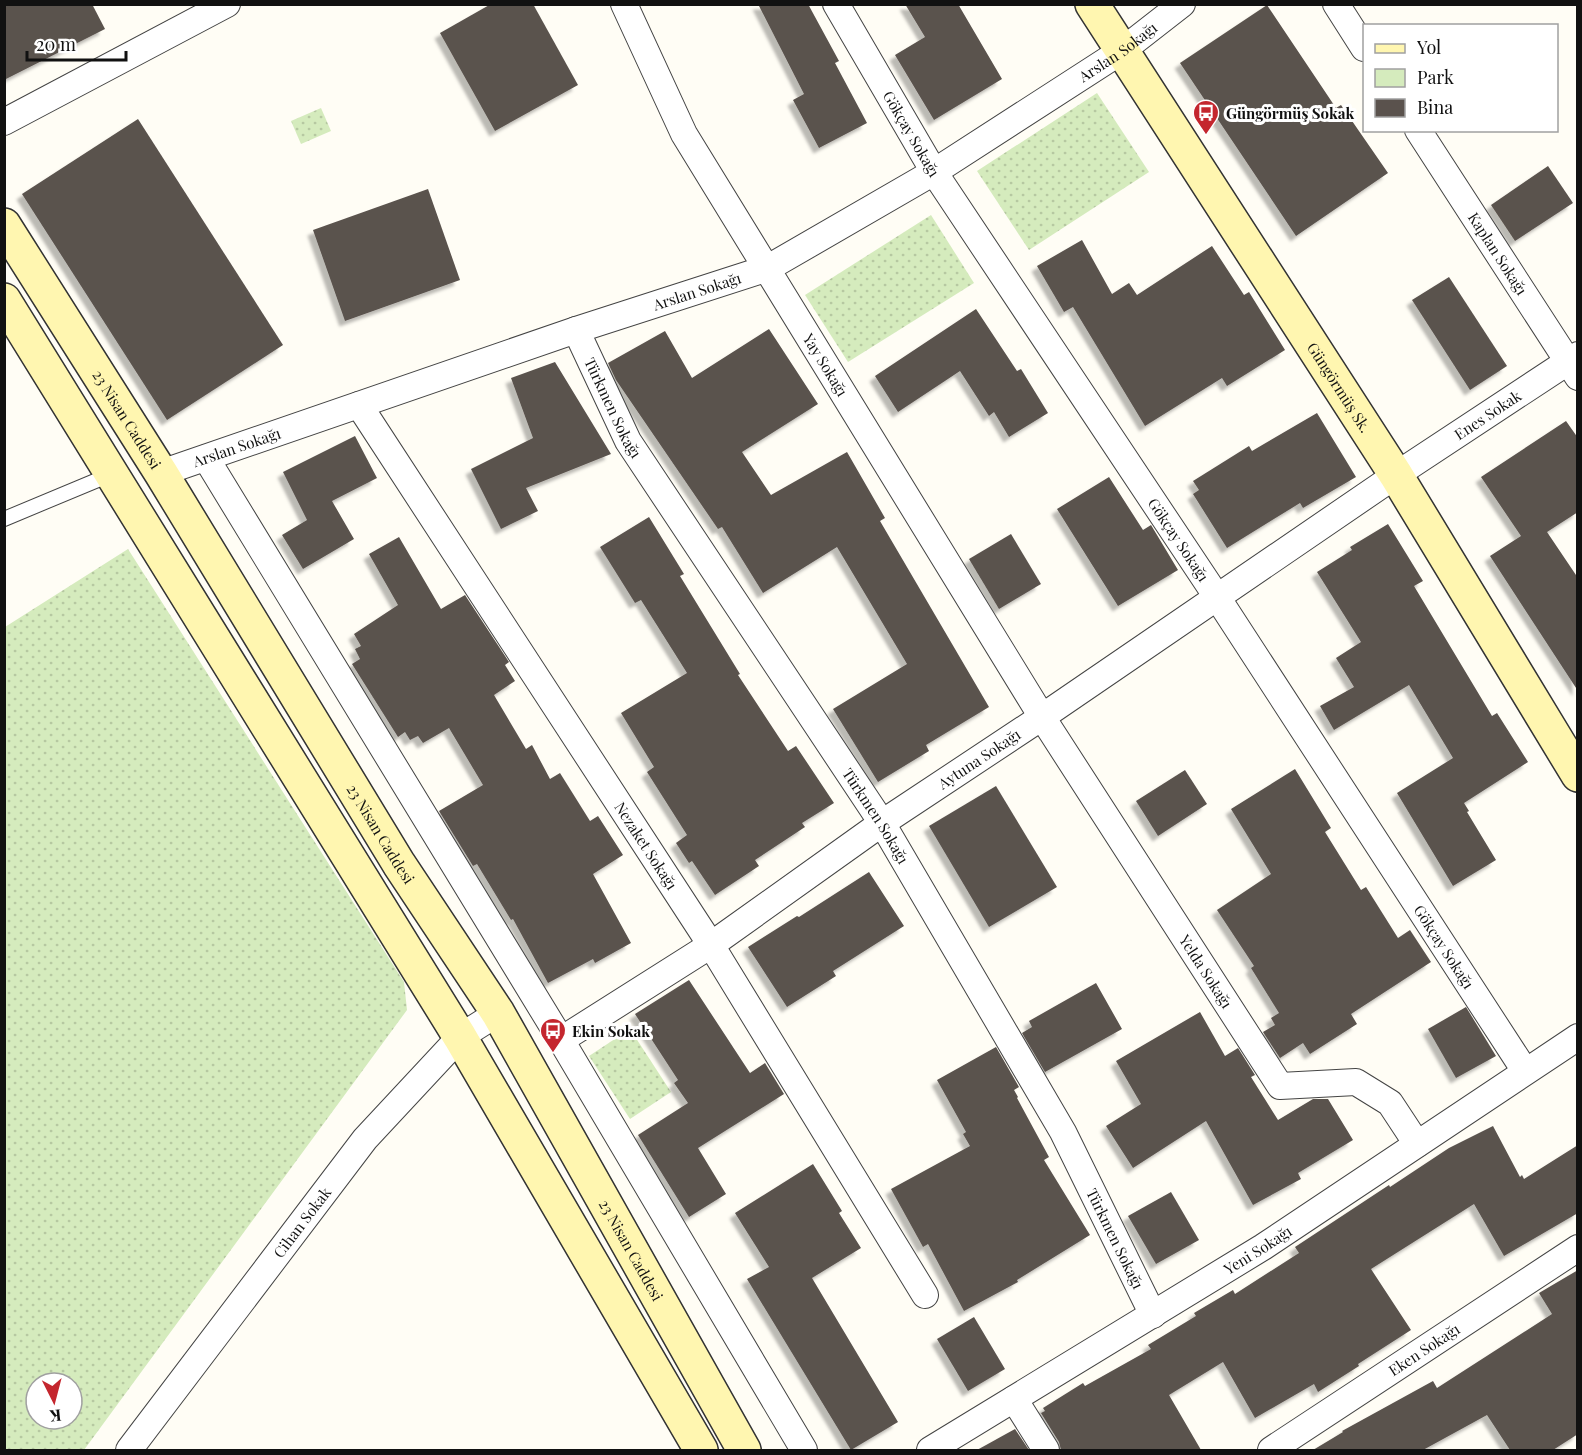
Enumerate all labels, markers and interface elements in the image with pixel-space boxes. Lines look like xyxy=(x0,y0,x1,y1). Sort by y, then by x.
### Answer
street label: Arslan Sokağı xyxy=(1074,17,1161,87)
scale bar xyxy=(27,24,126,62)
legend xyxy=(1363,24,1558,132)
text: 20 m xyxy=(36,32,76,56)
text: Yol xyxy=(1416,35,1441,59)
text: Park xyxy=(1417,65,1454,89)
street label: Gökçay Sokağı xyxy=(879,87,945,181)
text: Bina xyxy=(1417,95,1453,119)
bus stop icon: Güngörmüş Sokak xyxy=(1191,98,1221,136)
place label: Güngörmüş Sokak xyxy=(1226,103,1354,123)
street label: Kaplan Sokağı xyxy=(1464,208,1532,299)
street label: Arslan Sokağı xyxy=(649,267,744,315)
street label: Yay Sokağı xyxy=(798,329,853,400)
street label: Güngörmüş Sk. xyxy=(1303,338,1376,436)
street label: Türkmen Sokağı xyxy=(580,354,647,462)
street label: 23 Nisan Caddesi xyxy=(88,366,166,473)
street label: Enes Sokak xyxy=(1450,385,1525,444)
street label: Arslan Sokağı xyxy=(189,422,284,472)
street label: Gökçay Sokağı xyxy=(1144,494,1214,586)
street label: Aytuna Sokağı xyxy=(933,724,1025,794)
street label: Türkmen Sokağı xyxy=(838,764,914,868)
street label: 23 Nisan Caddesi xyxy=(343,780,420,888)
street label: Nezaket Sokağı xyxy=(610,798,682,894)
street label: Gökçay Sokağı xyxy=(1410,901,1479,993)
street label: Yelda Sokağı xyxy=(1174,930,1237,1012)
bus stop icon: Ekin Sokak xyxy=(538,1016,568,1054)
place label: Ekin Sokak xyxy=(572,1021,650,1041)
street label: Cihan Sokak xyxy=(269,1182,336,1262)
street label: Türkmen Sokağı xyxy=(1082,1185,1149,1292)
street label: 23 Nisan Caddesi xyxy=(595,1196,668,1305)
street label: Yeni Sokağı xyxy=(1219,1220,1296,1279)
street label: Eken Sokağı xyxy=(1384,1318,1464,1380)
north arrow xyxy=(24,1371,84,1431)
text: K xyxy=(48,1405,62,1428)

